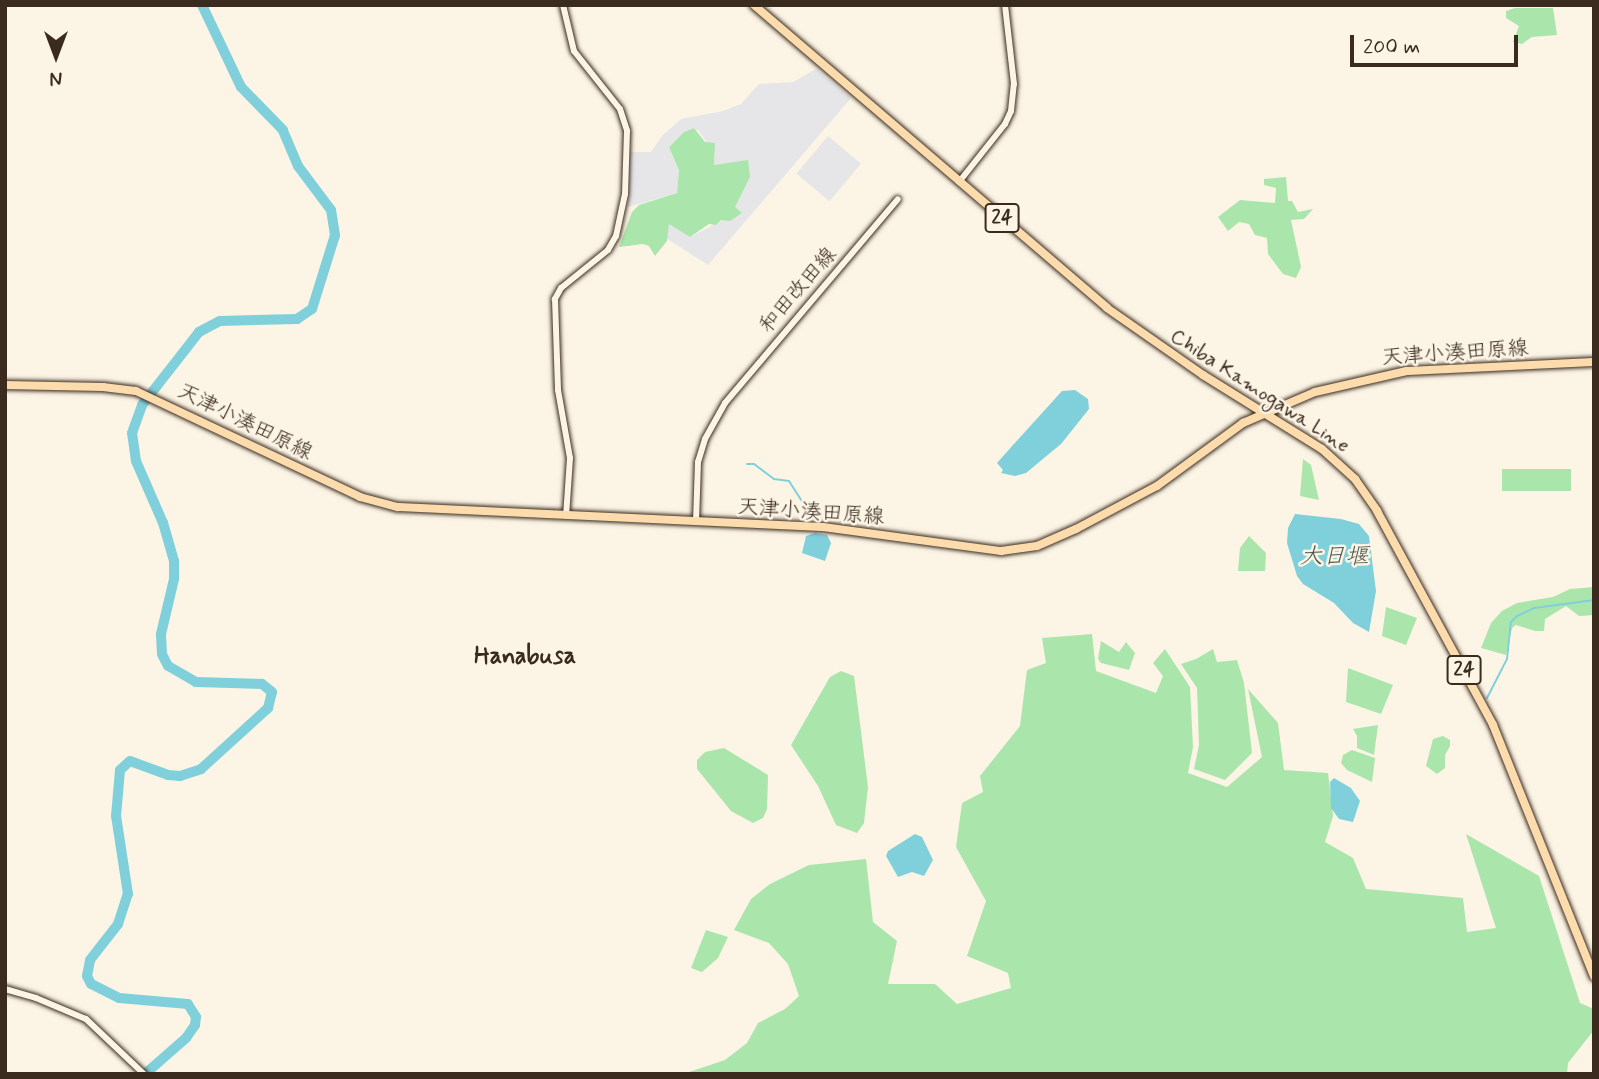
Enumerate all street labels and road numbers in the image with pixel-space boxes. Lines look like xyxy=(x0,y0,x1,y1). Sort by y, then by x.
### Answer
road number: 24 xyxy=(984,202,1020,233)
street label: 和田改田線 xyxy=(754,242,842,338)
street label: Chiba Kamogawa Line xyxy=(1167,325,1353,457)
street label: 天津小湊田原線 xyxy=(1381,335,1529,371)
street label: 天津小湊田原線 xyxy=(173,378,317,466)
street label: 天津小湊田原線 xyxy=(737,494,885,530)
road number: 24 xyxy=(1446,654,1482,685)

